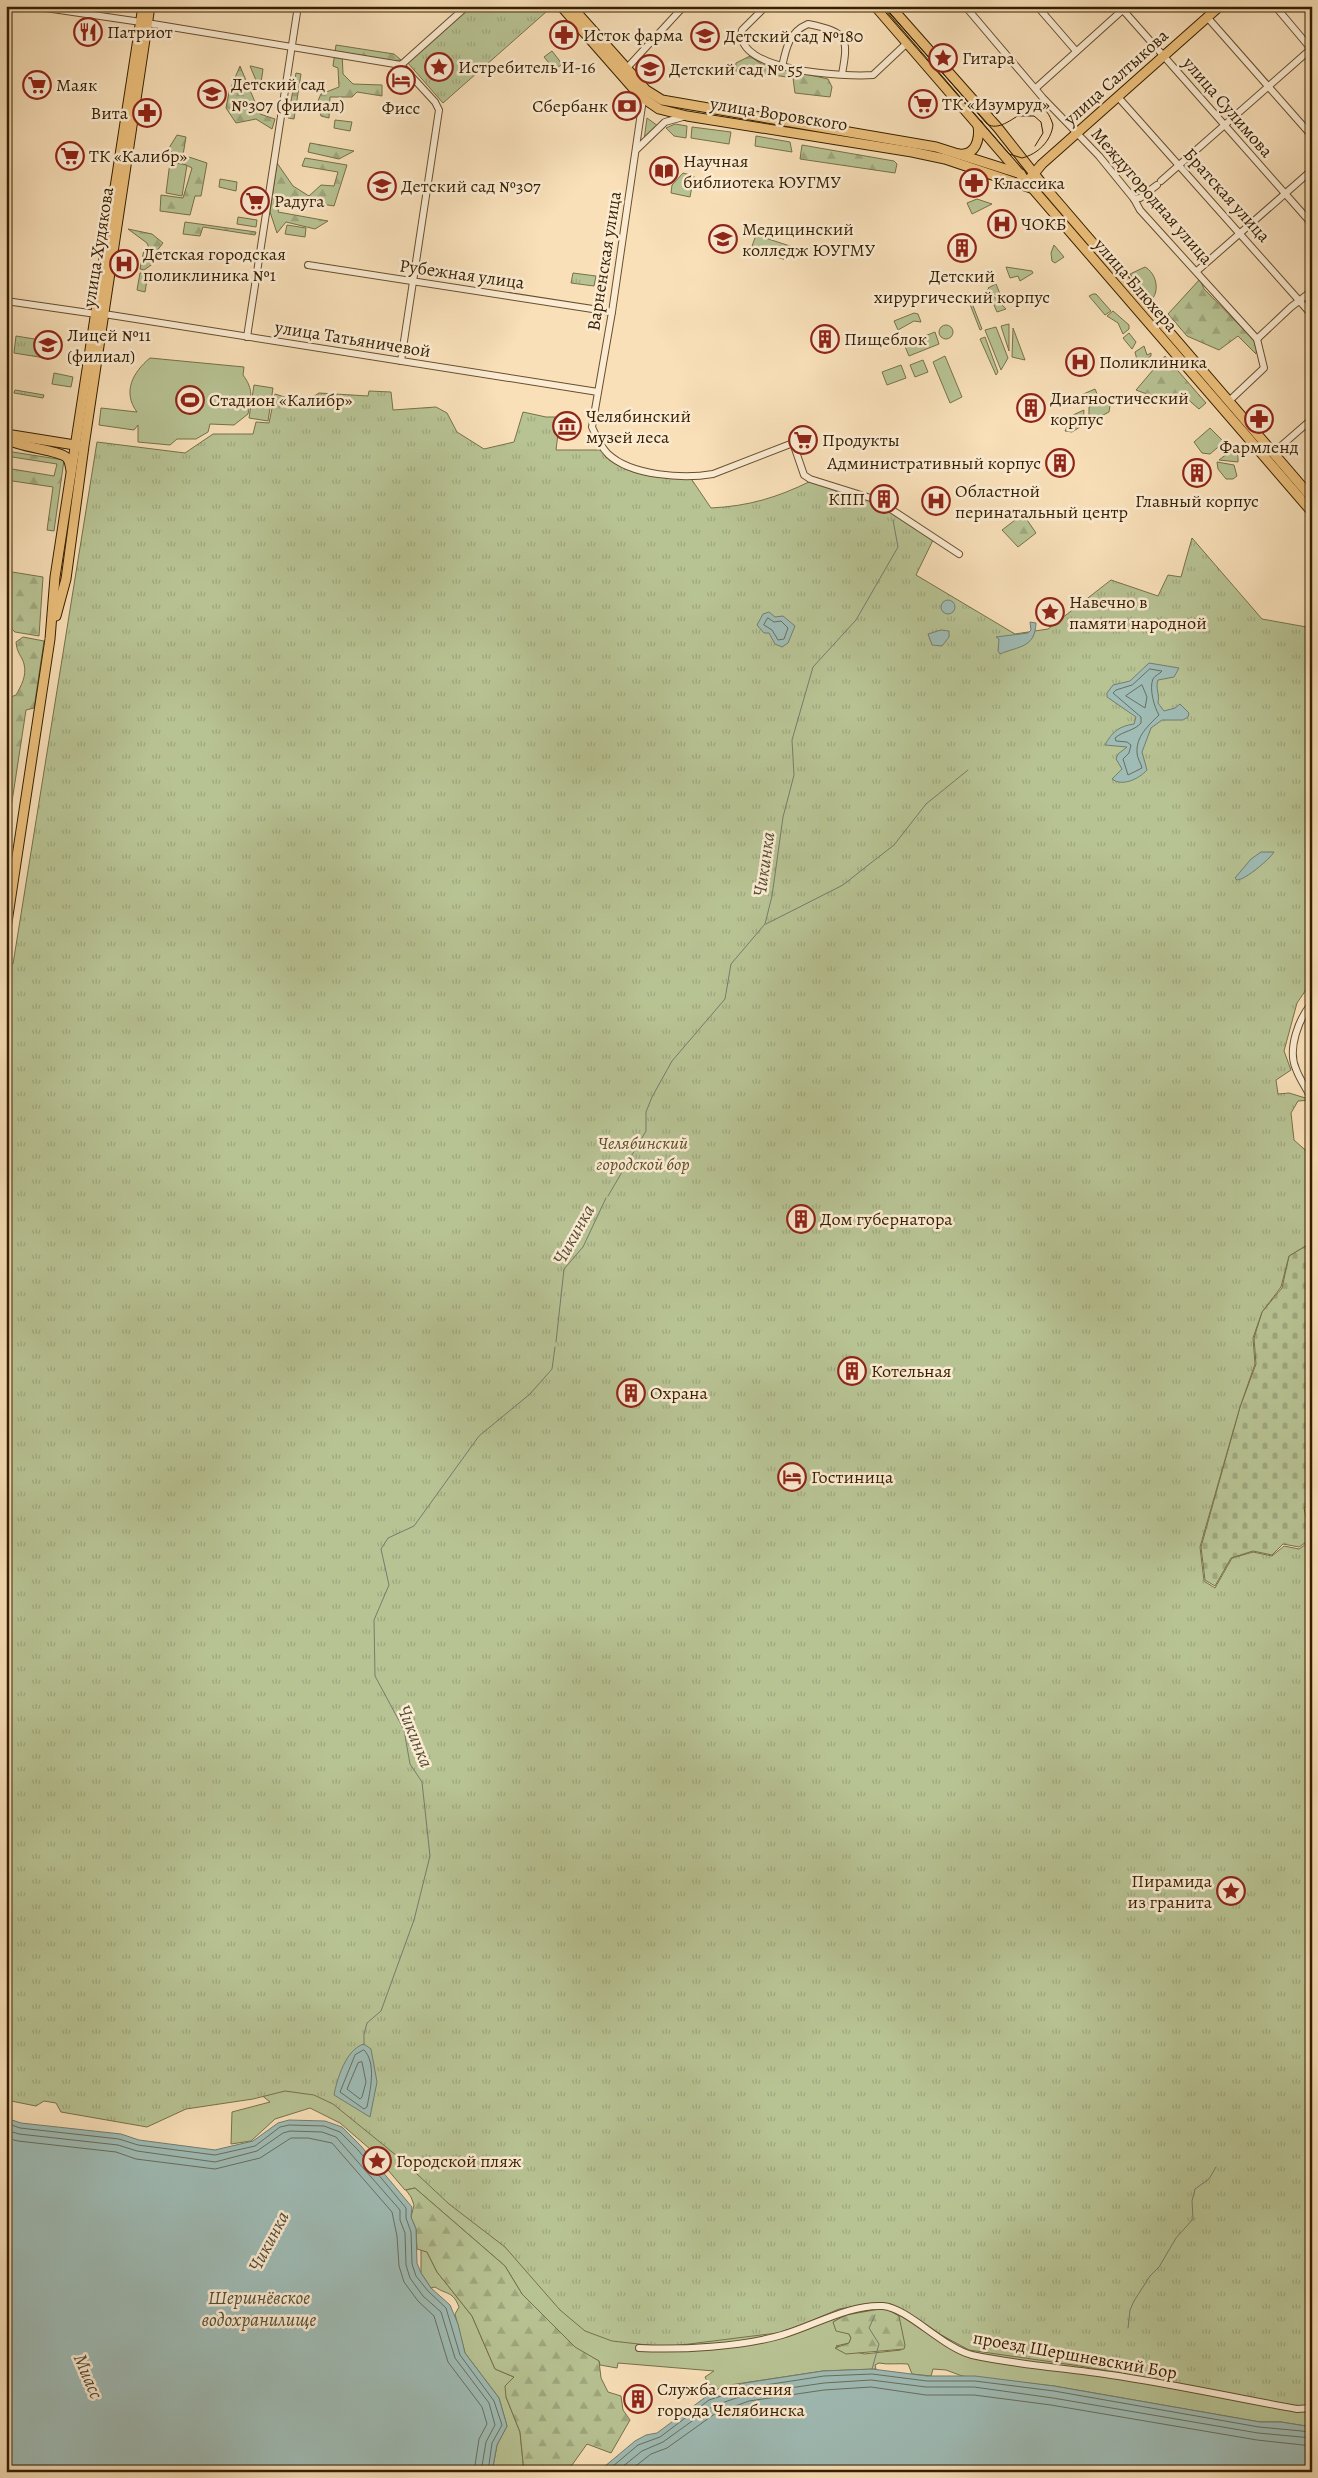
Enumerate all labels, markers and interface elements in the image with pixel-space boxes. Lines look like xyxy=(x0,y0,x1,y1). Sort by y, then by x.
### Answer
restaurant icon: Патриот xyxy=(73,17,103,47)
place label: Патриот xyxy=(107,20,173,44)
pharmacy icon: Исток фарма xyxy=(549,20,579,50)
school or university icon: Детский сад №180 xyxy=(690,21,720,51)
place label: Исток фарма xyxy=(583,23,684,47)
street label: улица Салтыкова xyxy=(1058,23,1174,131)
place label: Детский сад №180 xyxy=(724,24,863,48)
place icon: Гитара xyxy=(928,43,958,73)
place label: Гитара xyxy=(962,46,1015,70)
street label: улица Сулимова xyxy=(1177,51,1279,163)
place icon: Истребитель И-16 xyxy=(424,52,454,82)
school or university icon: Детский сад № 55 xyxy=(635,54,665,84)
place label: Истребитель И-16 xyxy=(458,55,596,79)
place label: Детский сад № 55 xyxy=(669,57,803,81)
hotel icon: Фисс xyxy=(386,65,416,95)
supermarket icon: Маяк xyxy=(22,70,52,100)
place label: Детский сад №307 (филиал) xyxy=(231,72,344,117)
place label: Маяк xyxy=(56,73,97,97)
school or university icon: Детский сад №307 (филиал) xyxy=(197,79,227,109)
supermarket icon: ТК «Изумруд» xyxy=(908,89,938,119)
bank icon: Сбербанк xyxy=(612,91,642,121)
street label: улица Воровского xyxy=(708,91,849,137)
place label: ТК «Изумруд» xyxy=(942,92,1050,116)
place label: Сбербанк xyxy=(532,94,608,118)
place label: Фисс xyxy=(382,96,420,120)
pharmacy icon: Вита xyxy=(132,98,162,128)
place label: Вита xyxy=(91,101,129,125)
street label: Междугородная улица xyxy=(1086,122,1219,270)
supermarket icon: ТК «Калибр» xyxy=(55,141,85,171)
street label: Братская улица xyxy=(1178,142,1276,248)
place label: ТК «Калибр» xyxy=(89,144,188,168)
place label: Научная библиотека ЮУГМУ xyxy=(683,149,842,194)
library icon: Научная библиотека ЮУГМУ xyxy=(649,156,679,186)
pharmacy icon: Классика xyxy=(959,168,989,198)
school or university icon: Детский сад №307 xyxy=(367,171,397,201)
place label: Классика xyxy=(993,171,1066,195)
place label: Детский сад №307 xyxy=(401,174,541,198)
street label: улица Худякова xyxy=(76,184,119,310)
supermarket icon: Радуга xyxy=(240,186,270,216)
place label: Радуга xyxy=(274,189,325,213)
street label: Варненская улица xyxy=(581,189,627,332)
hospital icon: ЧОКБ xyxy=(987,209,1017,239)
place label: ЧОКБ xyxy=(1021,212,1066,236)
place label: Медицинский колледж ЮУГМУ xyxy=(742,217,876,262)
school or university icon: Медицинский колледж ЮУГМУ xyxy=(708,224,738,254)
street label: улица Блюхера xyxy=(1088,232,1184,337)
building icon: Детский хирургический корпус xyxy=(947,233,977,263)
place label: Детская городская поликлиника №1 xyxy=(143,242,286,287)
hospital icon: Детская городская поликлиника №1 xyxy=(109,249,139,279)
street label: Рубежная улица xyxy=(398,253,527,295)
place label: Детский хирургический корпус xyxy=(874,264,1050,309)
street label: улица Татьяничевой xyxy=(272,315,433,363)
place label: Лицей №11 (филиал) xyxy=(67,323,151,368)
building icon: Пищеблок xyxy=(810,324,840,354)
place label: Пищеблок xyxy=(844,327,927,351)
school or university icon: Лицей №11 (филиал) xyxy=(33,330,63,360)
hospital icon: Поликлиника xyxy=(1065,347,1095,377)
place label: Поликлиника xyxy=(1099,350,1208,374)
sports icon: Стадион «Калибр» xyxy=(175,385,205,415)
place label: Диагностический корпус xyxy=(1050,386,1189,431)
place label: Стадион «Калибр» xyxy=(209,388,353,412)
building icon: Диагностический корпус xyxy=(1016,393,1046,423)
place label: Челябинский музей леса xyxy=(586,404,691,449)
pharmacy icon: Фармленд xyxy=(1244,404,1274,434)
museum icon: Челябинский музей леса xyxy=(552,411,582,441)
supermarket icon: Продукты xyxy=(788,425,818,455)
place label: Продукты xyxy=(822,428,900,452)
place label: Фармленд xyxy=(1220,435,1299,459)
building icon: Административный корпус xyxy=(1045,448,1075,478)
place label: Административный корпус xyxy=(826,451,1041,475)
building icon: Главный корпус xyxy=(1182,458,1212,488)
place label: Областной перинатальный центр xyxy=(955,479,1128,524)
building icon: КПП xyxy=(869,484,899,514)
hospital icon: Областной перинатальный центр xyxy=(921,486,951,516)
place label: КПП xyxy=(828,487,865,511)
place label: Главный корпус xyxy=(1135,489,1259,513)
place label: Навечно в памяти народной xyxy=(1069,590,1207,635)
place icon: Навечно в памяти народной xyxy=(1035,597,1065,627)
water label: Чикинка xyxy=(747,830,781,898)
park label: Челябинский городской бор xyxy=(596,1131,690,1176)
water label: Чикинка xyxy=(547,1200,601,1269)
building icon: Дом губернатора xyxy=(786,1204,816,1234)
place label: Дом губернатора xyxy=(820,1207,953,1231)
building icon: Котельная xyxy=(837,1356,867,1386)
place label: Котельная xyxy=(871,1359,952,1383)
building icon: Охрана xyxy=(616,1378,646,1408)
place label: Охрана xyxy=(650,1381,709,1405)
hotel icon: Гостиница xyxy=(777,1462,807,1492)
place label: Гостиница xyxy=(811,1465,894,1489)
water label: Чикинка xyxy=(391,1701,439,1772)
place label: Пирамида из гранита xyxy=(1128,1869,1213,1914)
place icon: Пирамида из гранита xyxy=(1216,1876,1246,1906)
place icon: Городской пляж xyxy=(362,2146,392,2176)
place label: Городской пляж xyxy=(396,2149,522,2173)
water label: Чикинка xyxy=(242,2206,296,2276)
water label: Шершнёвское водохранилище xyxy=(202,2285,316,2333)
street label: проезд Шершневский Бор xyxy=(971,2325,1179,2385)
water label: Миасс xyxy=(67,2350,109,2403)
place label: Служба спасения города Челябинска xyxy=(657,2377,805,2422)
building icon: Служба спасения города Челябинска xyxy=(623,2384,653,2414)

